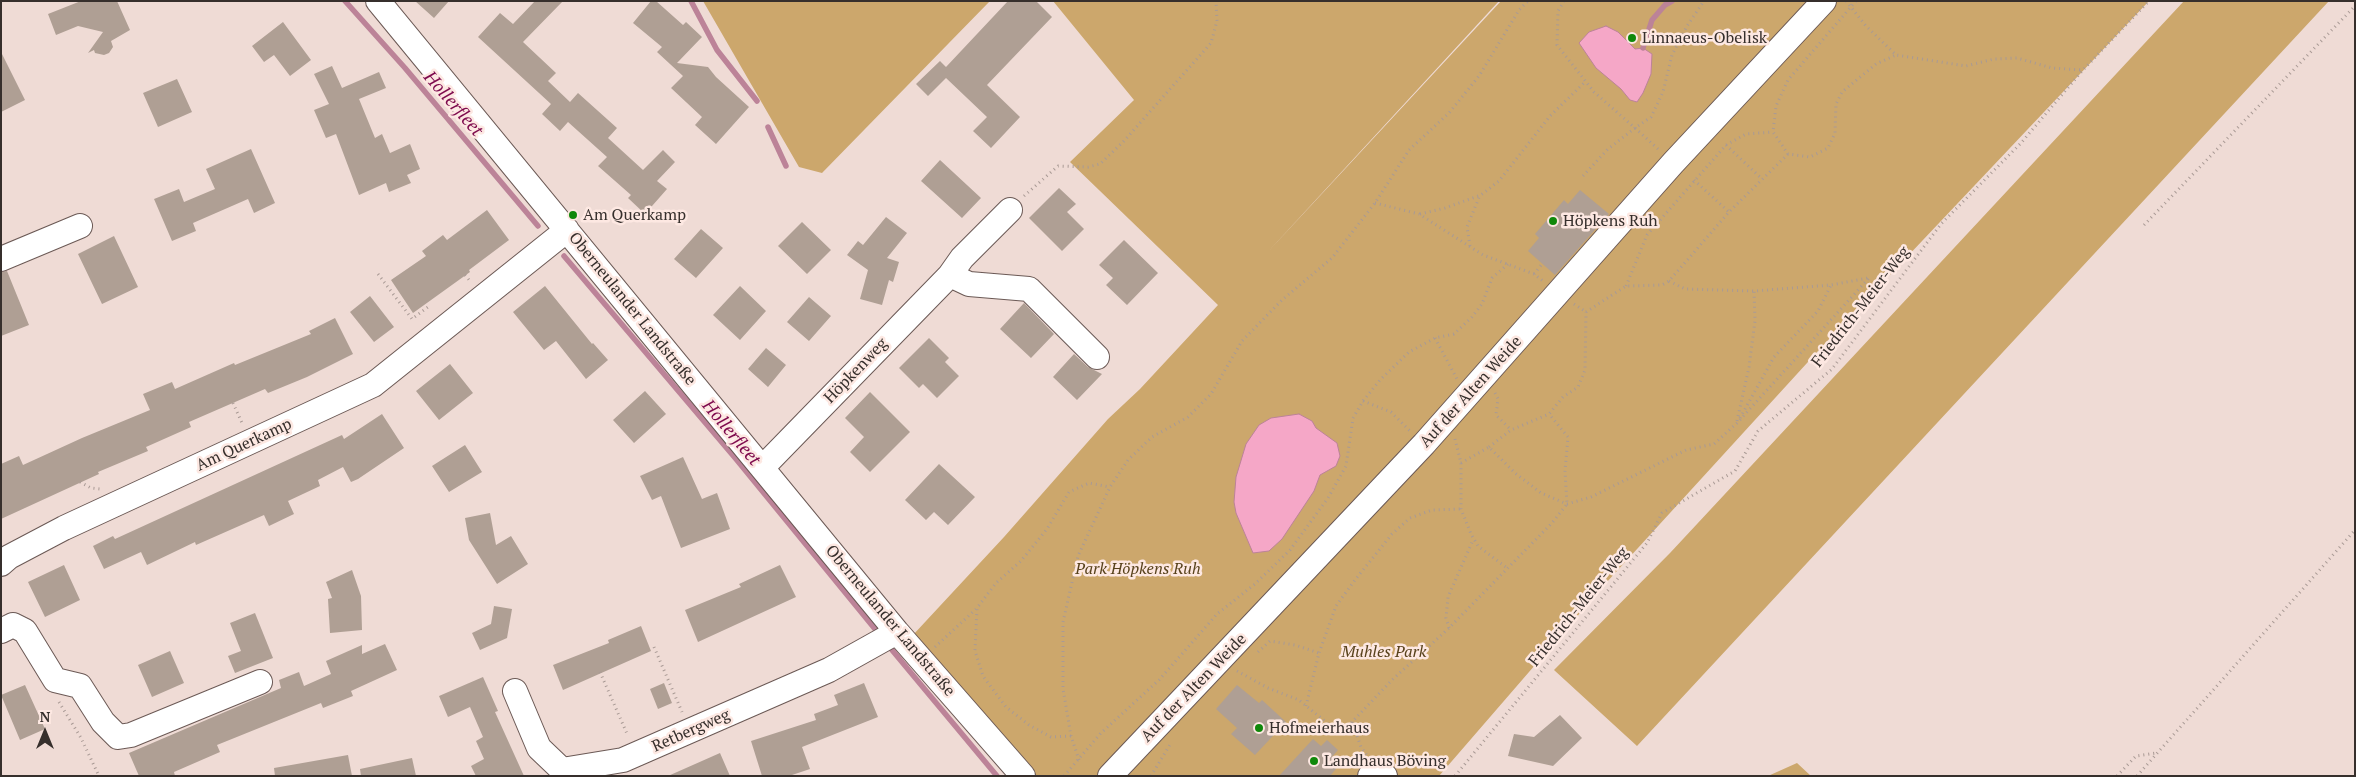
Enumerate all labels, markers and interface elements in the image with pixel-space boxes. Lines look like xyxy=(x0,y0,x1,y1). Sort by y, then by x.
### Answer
place label: Linnaeus-Obelisk xyxy=(1642,28,1767,48)
marker: Linnaeus-Obelisk xyxy=(1626,32,1638,44)
water label: Hollerfleet xyxy=(419,67,487,141)
place label: Am Querkamp xyxy=(583,205,686,225)
marker: Am Querkamp xyxy=(567,209,579,221)
place label: Höpkens Ruh xyxy=(1563,211,1658,231)
marker: Höpkens Ruh xyxy=(1547,215,1559,227)
street label: Oberneulander Landstraße xyxy=(564,229,700,389)
street label: Friedrich-Meier-Weg xyxy=(1808,243,1914,371)
street label: Auf der Alten Weide xyxy=(1416,332,1526,452)
street label: Höpkenweg xyxy=(820,334,892,408)
water label: Hollerfleet xyxy=(697,396,765,470)
street label: Am Querkamp xyxy=(193,415,295,475)
street label: Oberneulander Landstraße xyxy=(821,542,959,700)
street label: Friedrich-Meier-Weg xyxy=(1525,543,1633,671)
park label: Park Höpkens Ruh xyxy=(1075,559,1201,579)
street label: Auf der Alten Weide xyxy=(1137,630,1251,746)
park label: Muhles Park xyxy=(1342,642,1426,662)
street label: Retbergweg xyxy=(649,705,733,757)
north arrow xyxy=(20,707,70,757)
text: N xyxy=(40,707,50,726)
place label: Hofmeierhaus xyxy=(1269,718,1369,738)
marker: Hofmeierhaus xyxy=(1253,722,1265,734)
place label: Landhaus Böving xyxy=(1324,751,1446,771)
marker: Landhaus Böving xyxy=(1308,755,1320,767)

